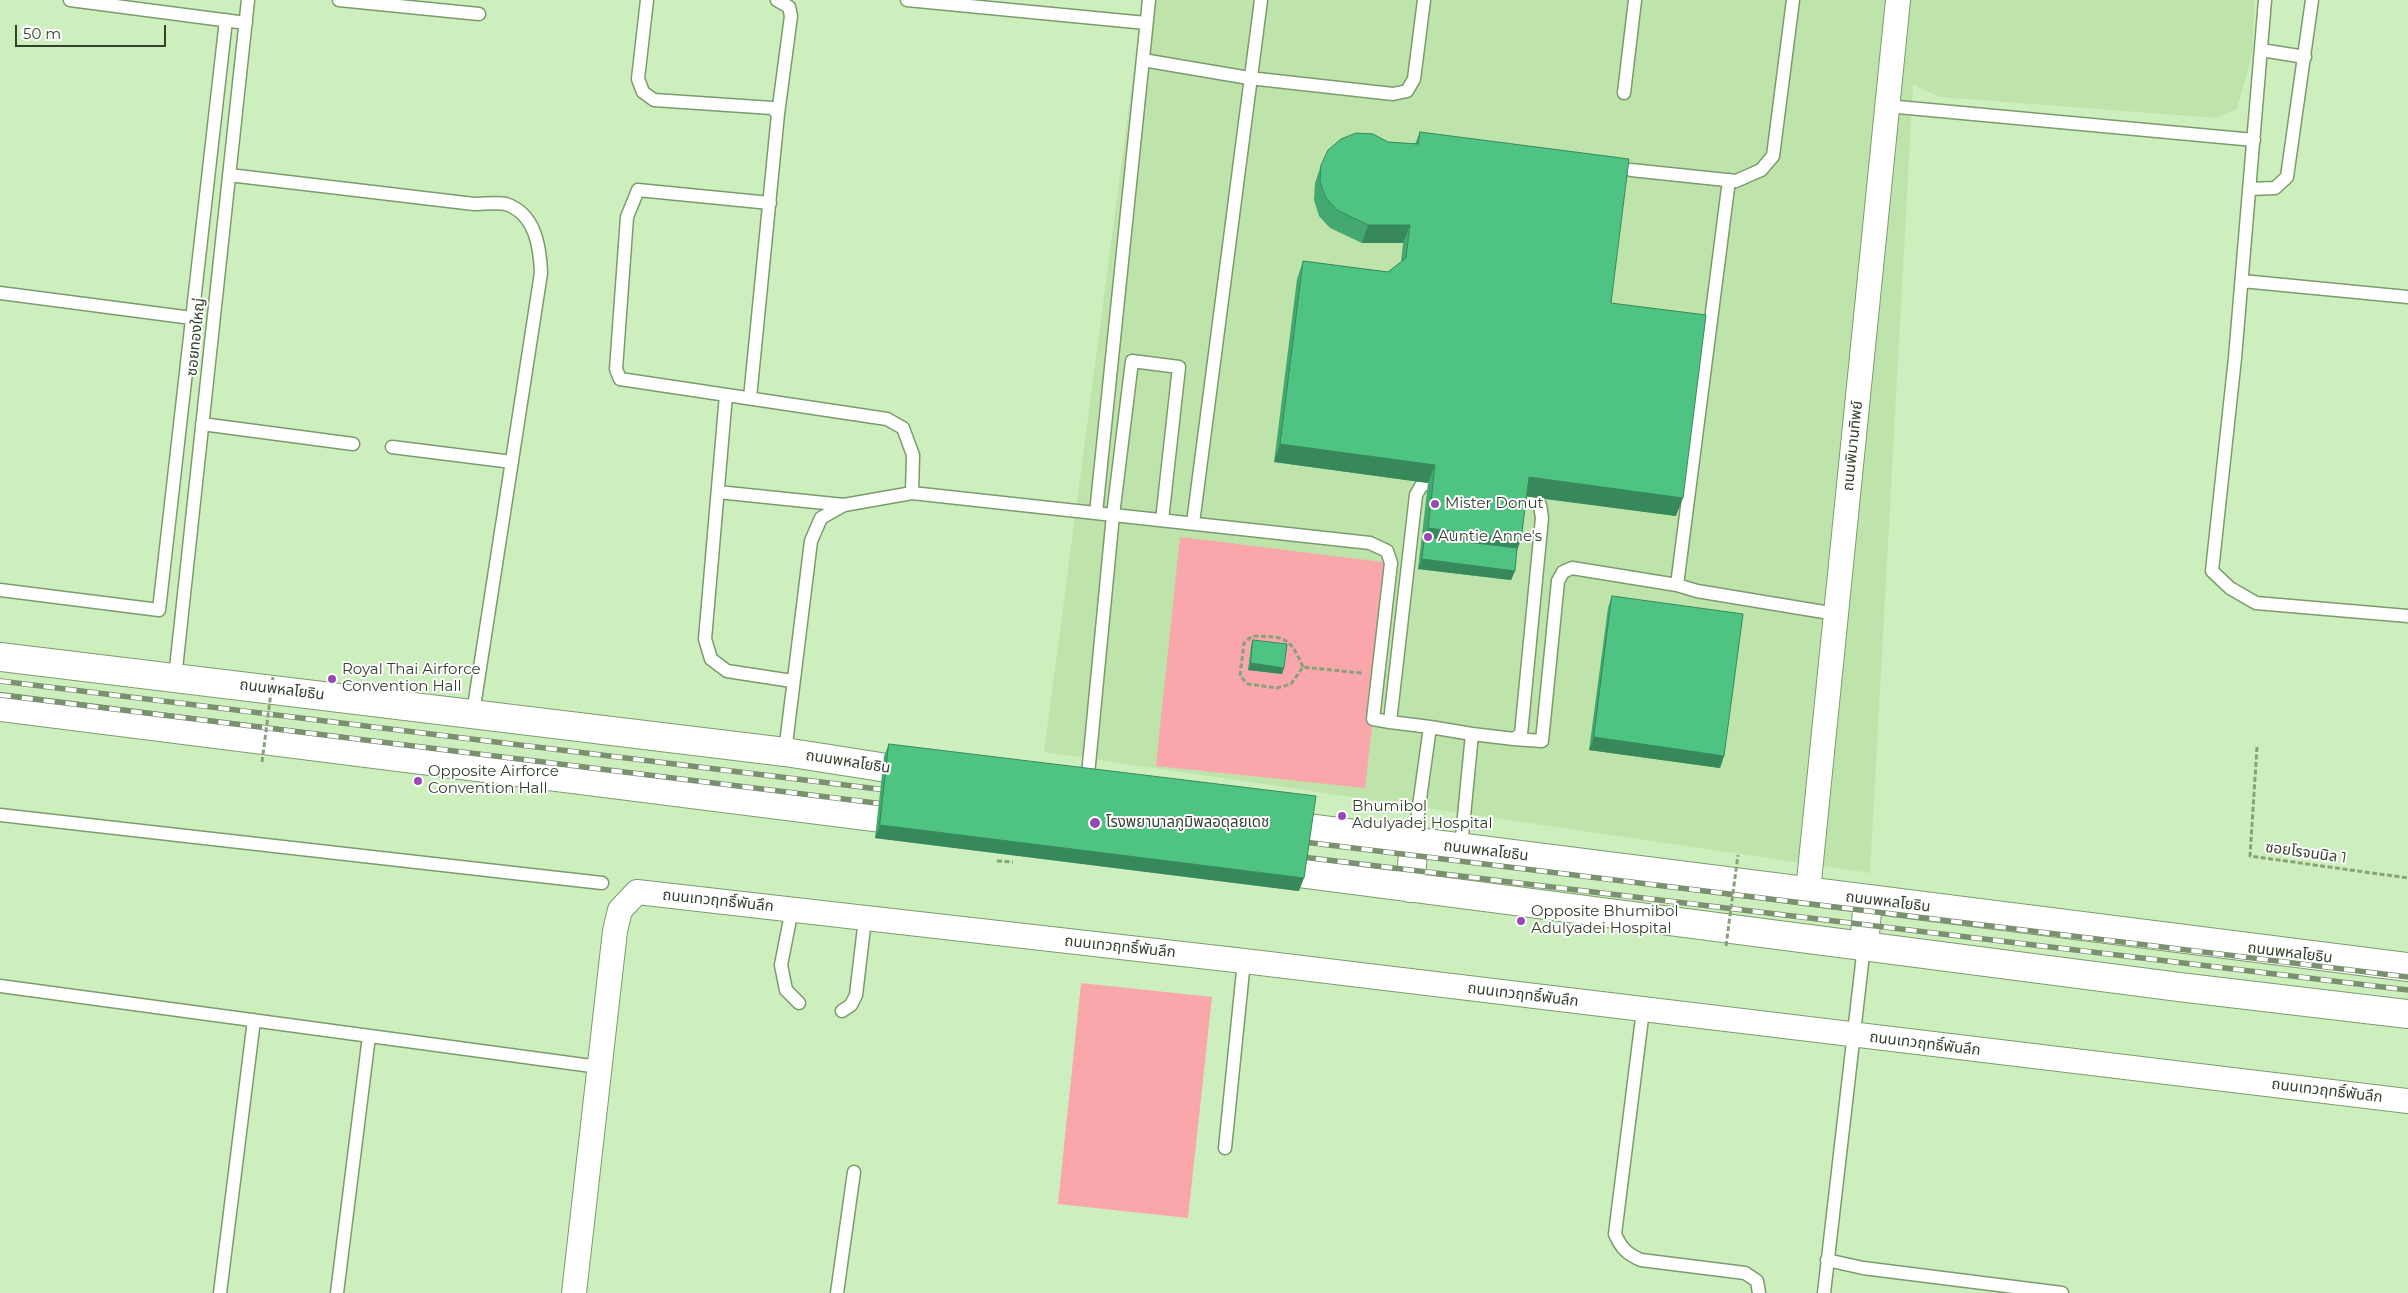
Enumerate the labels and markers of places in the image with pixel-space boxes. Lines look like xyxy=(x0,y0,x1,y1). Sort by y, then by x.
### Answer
place label: Mister Donut xyxy=(1445,495,1544,513)
marker: Mister Donut xyxy=(1429,498,1441,510)
place label: Auntie Anne's xyxy=(1438,528,1542,546)
marker: Auntie Anne's xyxy=(1422,531,1434,543)
place label: Royal Thai Airforce Convention Hall xyxy=(342,661,481,696)
marker: Royal Thai Airforce Convention Hall xyxy=(326,673,338,685)
place label: Opposite Airforce Convention Hall xyxy=(428,763,559,798)
marker: Opposite Airforce Convention Hall xyxy=(412,775,424,787)
place label: Bhumibol Adulyadej Hospital xyxy=(1352,798,1492,833)
marker: Bhumibol Adulyadej Hospital xyxy=(1336,810,1348,822)
place label: โรงพยาบาลภูมิพลอดุลยเดช xyxy=(1106,814,1269,832)
marker: โรงพยาบาลภูมิพลอดุลยเดช xyxy=(1088,816,1102,830)
place label: Opposite Bhumibol Adulyadei Hospital xyxy=(1531,903,1678,938)
marker: Opposite Bhumibol Adulyadei Hospital xyxy=(1515,915,1527,927)

